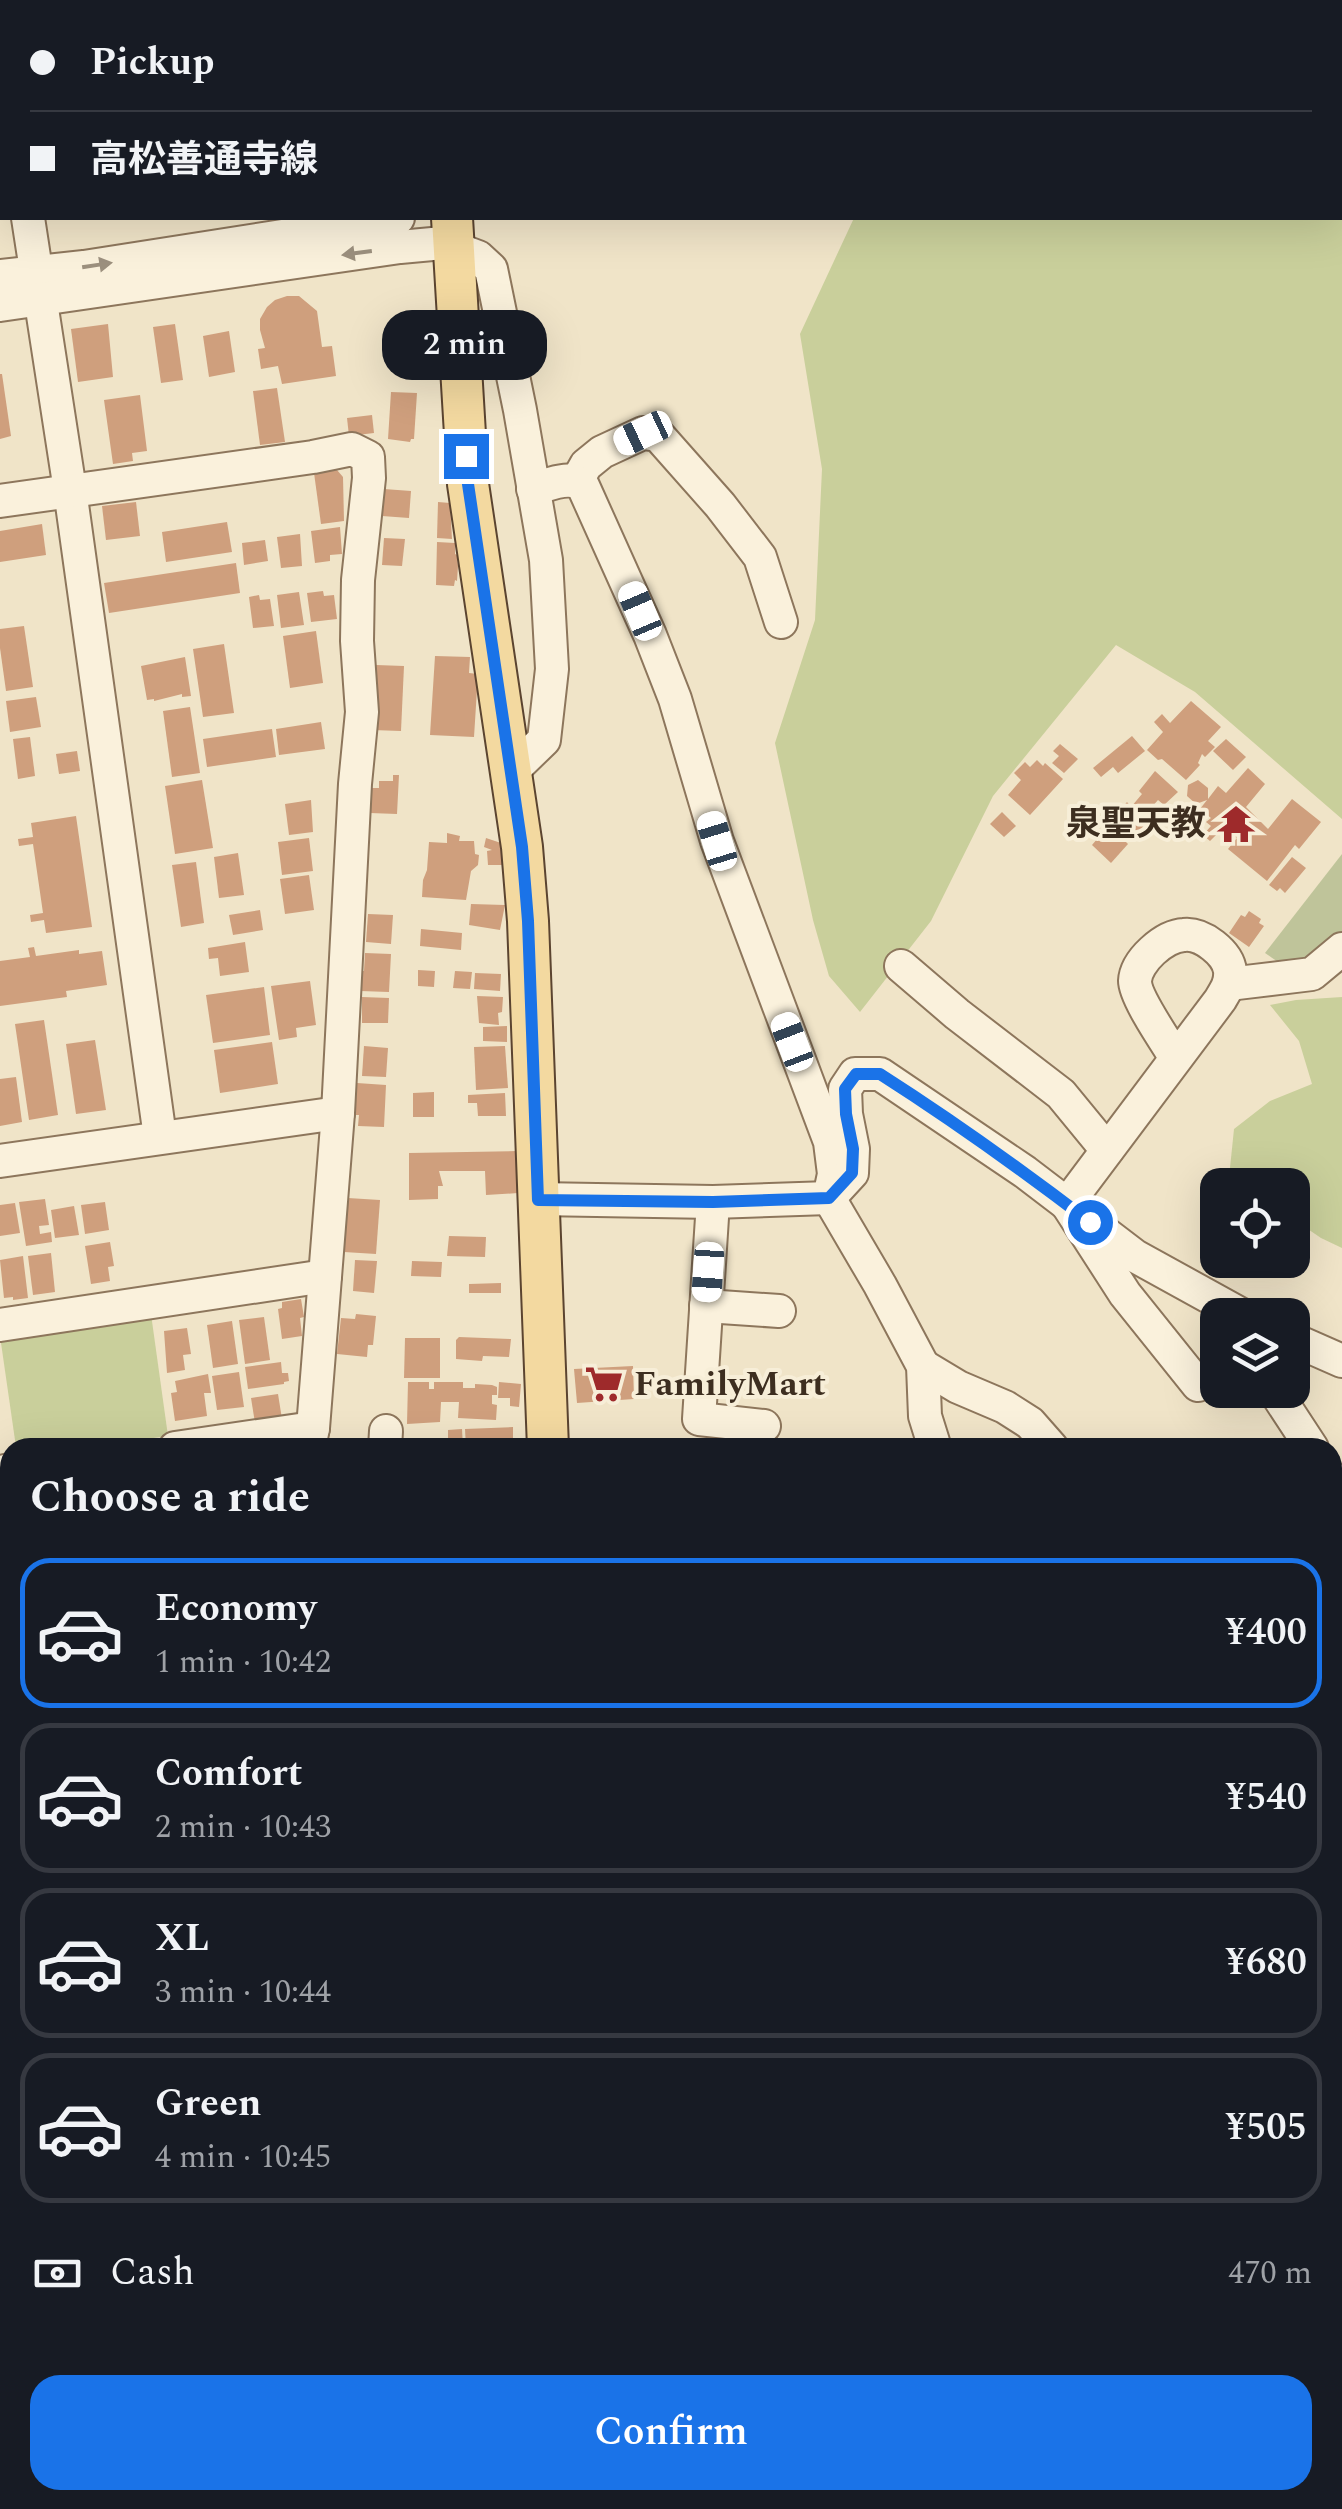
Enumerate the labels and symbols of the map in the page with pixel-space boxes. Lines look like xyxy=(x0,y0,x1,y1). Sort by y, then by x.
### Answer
one-way arrow xyxy=(341,246,373,262)
one-way arrow xyxy=(81,256,113,272)
callout: 2 min xyxy=(384,311,548,381)
car xyxy=(609,407,677,459)
route end xyxy=(444,434,489,479)
car xyxy=(614,578,666,644)
place label: 泉聖天教 xyxy=(1066,798,1206,851)
temple icon: 泉聖天教 xyxy=(1215,803,1257,845)
car xyxy=(694,808,740,874)
car xyxy=(767,1009,817,1075)
route start xyxy=(1068,1200,1113,1245)
car xyxy=(691,1241,725,1303)
place label: FamilyMart xyxy=(634,1358,826,1411)
supermarket icon: FamilyMart xyxy=(583,1363,625,1405)

